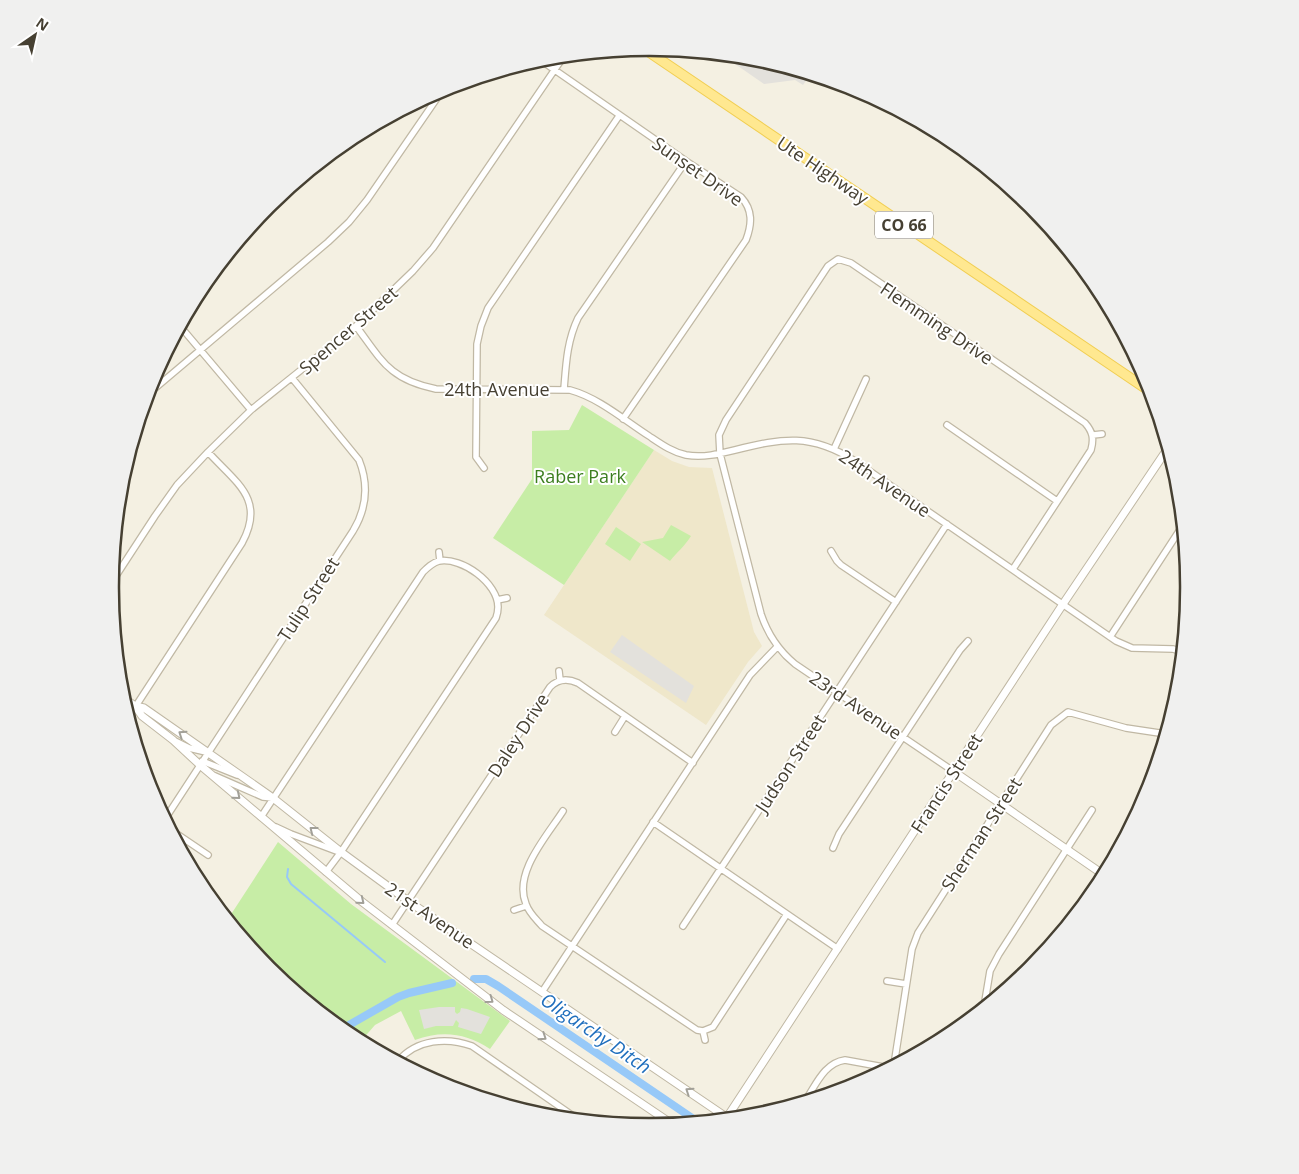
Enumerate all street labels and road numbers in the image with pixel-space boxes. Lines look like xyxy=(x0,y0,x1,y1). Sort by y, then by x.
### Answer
street label: Ute Highway xyxy=(772,130,874,210)
street label: Sunset Drive xyxy=(648,131,748,211)
road number: CO 66 xyxy=(875,212,933,238)
street label: Flemming Drive xyxy=(876,276,998,370)
street label: Spencer Street xyxy=(294,281,402,379)
street label: 24th Avenue xyxy=(444,377,550,401)
street label: 24th Avenue xyxy=(835,444,935,522)
street label: Tulip Street xyxy=(272,552,344,646)
street label: 23rd Avenue xyxy=(805,665,907,745)
street label: Daley Drive xyxy=(482,688,554,782)
street label: Judson Street xyxy=(748,709,831,818)
street label: Francis Street xyxy=(905,728,987,838)
street label: Sherman Street xyxy=(935,773,1027,895)
street label: 21st Avenue xyxy=(381,876,479,954)

